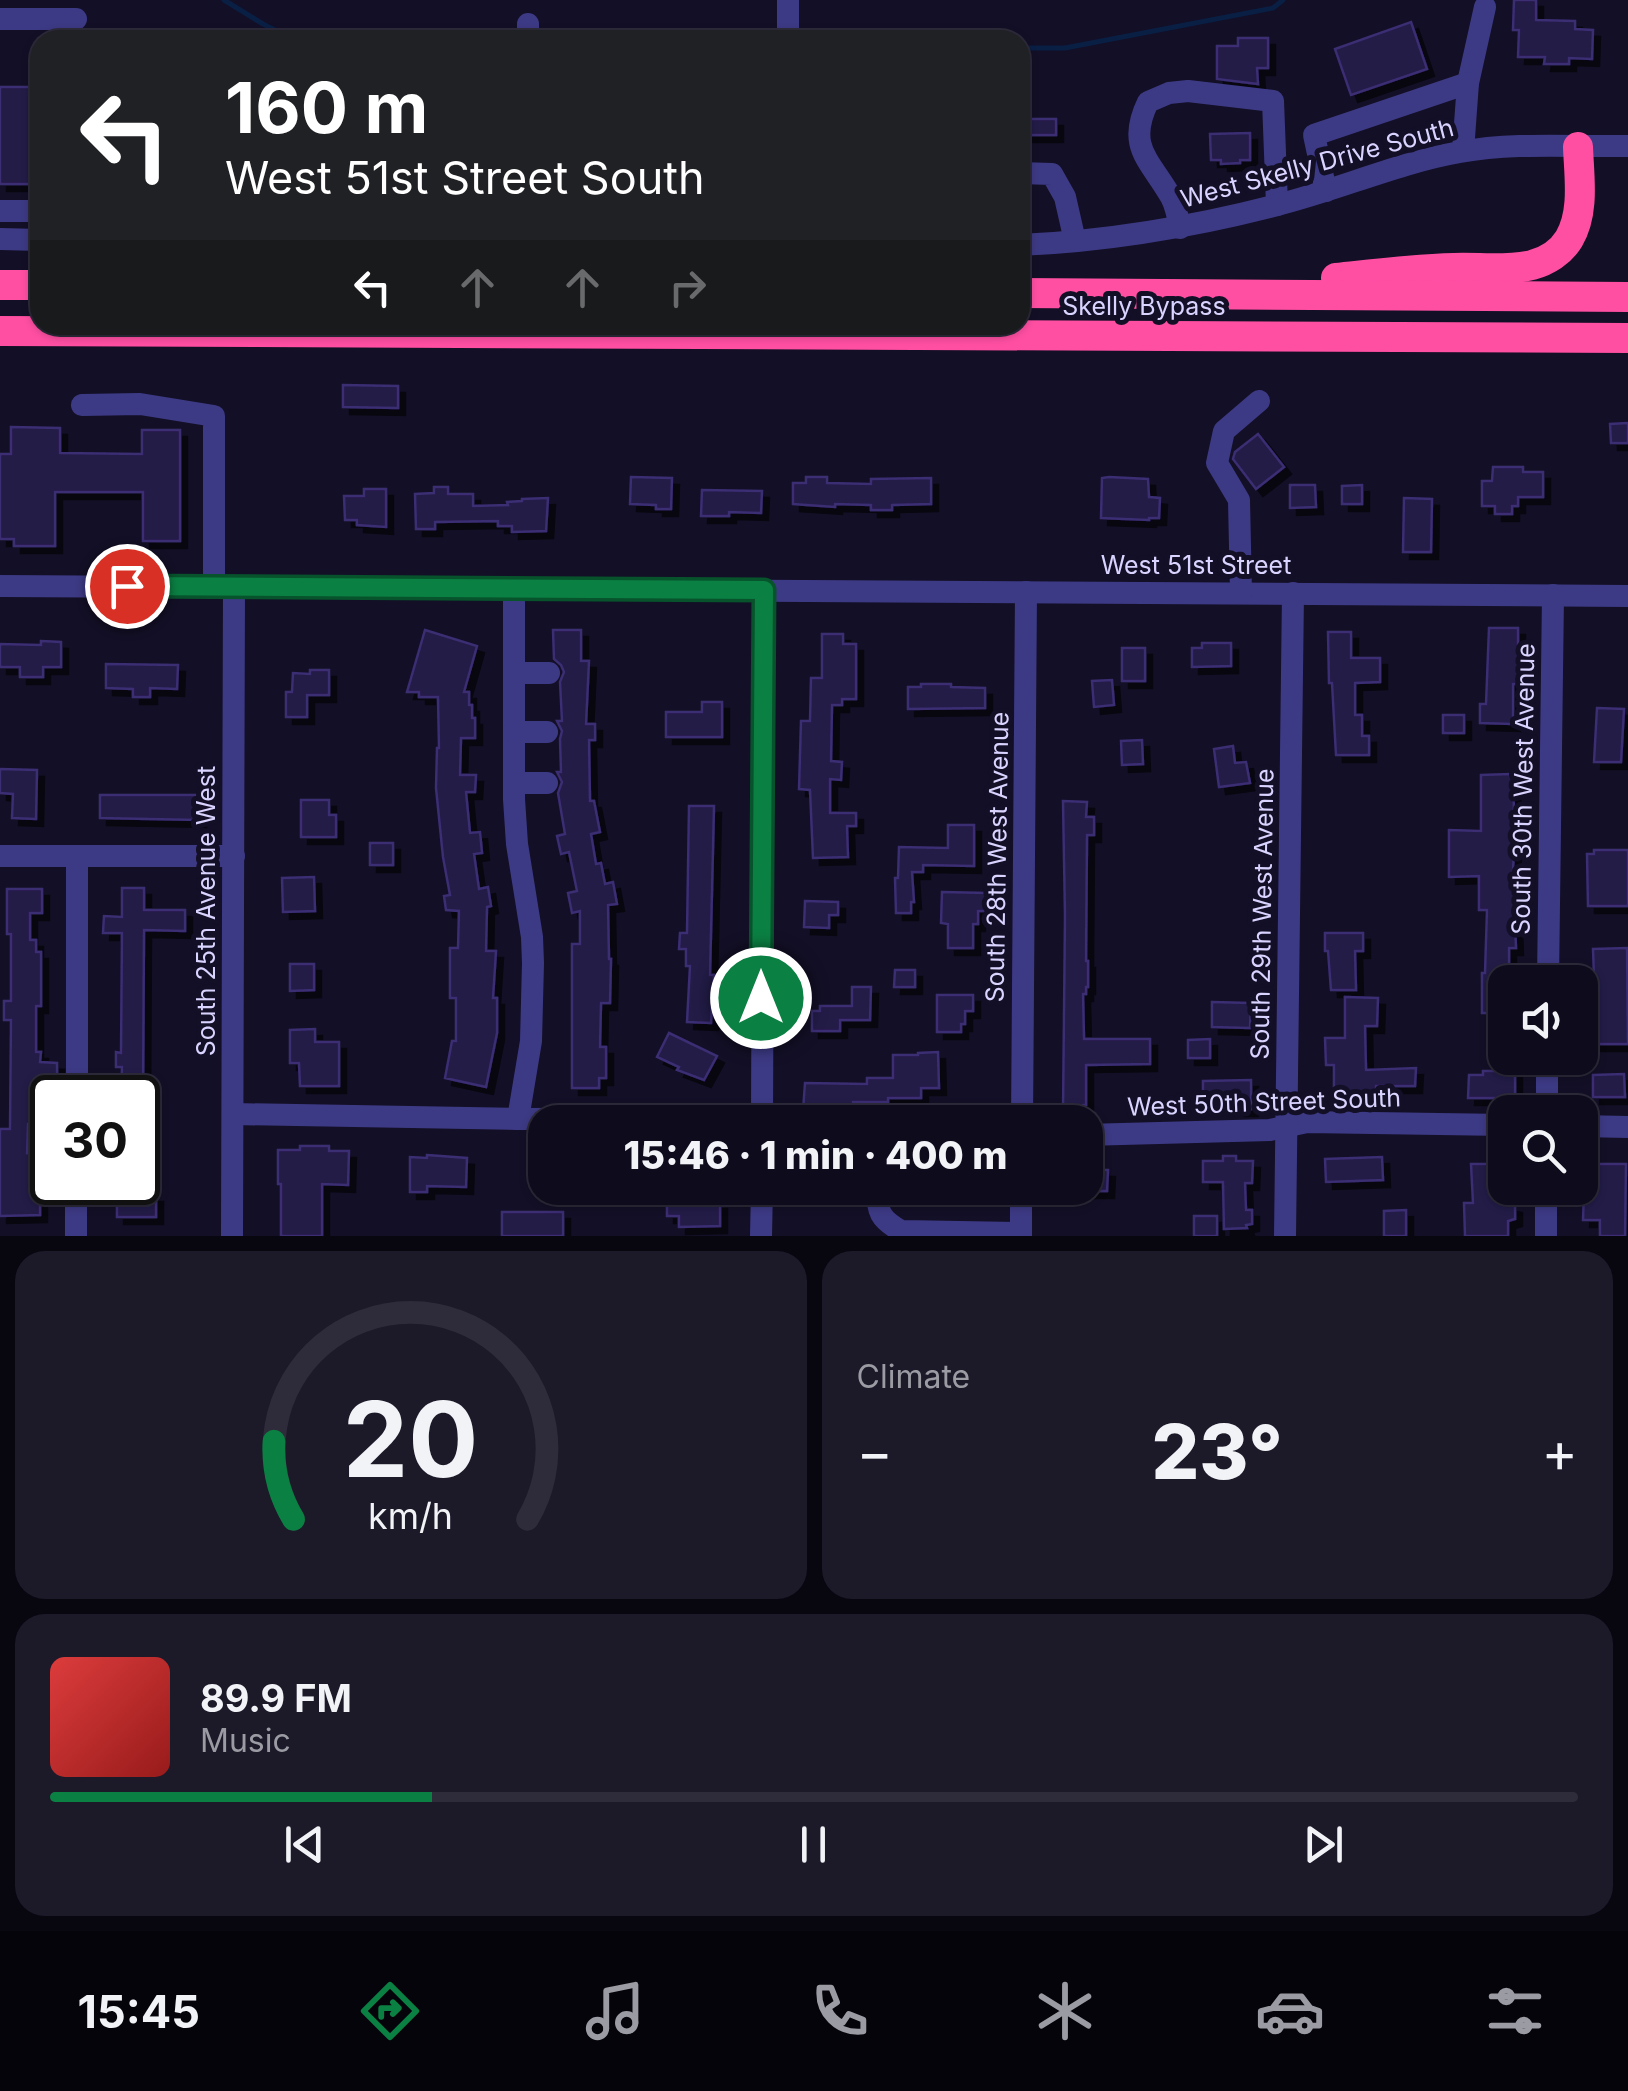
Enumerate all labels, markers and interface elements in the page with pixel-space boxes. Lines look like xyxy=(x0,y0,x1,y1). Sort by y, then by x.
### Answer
text: 160 m xyxy=(225,65,428,150)
icon: left xyxy=(60,70,190,200)
street label: West Skelly Drive South xyxy=(1177,112,1457,214)
text: West 51st Street South xyxy=(225,150,705,205)
icon: left xyxy=(345,260,400,315)
icon: ahead xyxy=(450,260,505,315)
icon: ahead xyxy=(555,260,610,315)
icon: right xyxy=(660,260,715,315)
street label: Skelly Bypass xyxy=(1062,291,1226,321)
pin xyxy=(85,544,170,629)
street label: West 51st Street xyxy=(1101,550,1291,580)
icon: arrive xyxy=(100,559,155,614)
street label: South 30th West Avenue xyxy=(1505,643,1541,935)
street label: South 28th West Avenue xyxy=(979,711,1015,1003)
street label: South 25th Avenue West xyxy=(191,766,221,1056)
street label: South 29th West Avenue xyxy=(1244,768,1280,1060)
position arrow xyxy=(709,946,813,1050)
map controls xyxy=(1488,965,1598,1205)
button: sound xyxy=(1488,965,1598,1075)
speed limit sign: 30 xyxy=(30,1075,160,1205)
street label: West 50th Street South xyxy=(1127,1082,1401,1122)
button: search xyxy=(1488,1095,1598,1205)
text: 15:46 · 1 min · 400 m xyxy=(624,1132,1007,1178)
text: Climate xyxy=(857,1357,970,1396)
text: 20 xyxy=(343,1376,479,1502)
text: 23° xyxy=(1152,1406,1283,1497)
text: − xyxy=(857,1419,893,1485)
text: + xyxy=(1542,1419,1578,1485)
text: km/h xyxy=(368,1494,453,1538)
text: 89.9 FM xyxy=(200,1675,352,1721)
text: Music xyxy=(200,1721,291,1760)
icon: previous xyxy=(277,1817,332,1872)
icon: pause xyxy=(786,1817,841,1872)
icon: next xyxy=(1296,1817,1351,1872)
icon: directions xyxy=(355,1976,425,2046)
icon: music xyxy=(580,1976,650,2046)
icon: phone xyxy=(805,1976,875,2046)
icon: climate xyxy=(1030,1976,1100,2046)
icon: car xyxy=(1255,1976,1325,2046)
icon: filters xyxy=(1480,1976,1550,2046)
text: 15:45 xyxy=(78,1984,200,2039)

